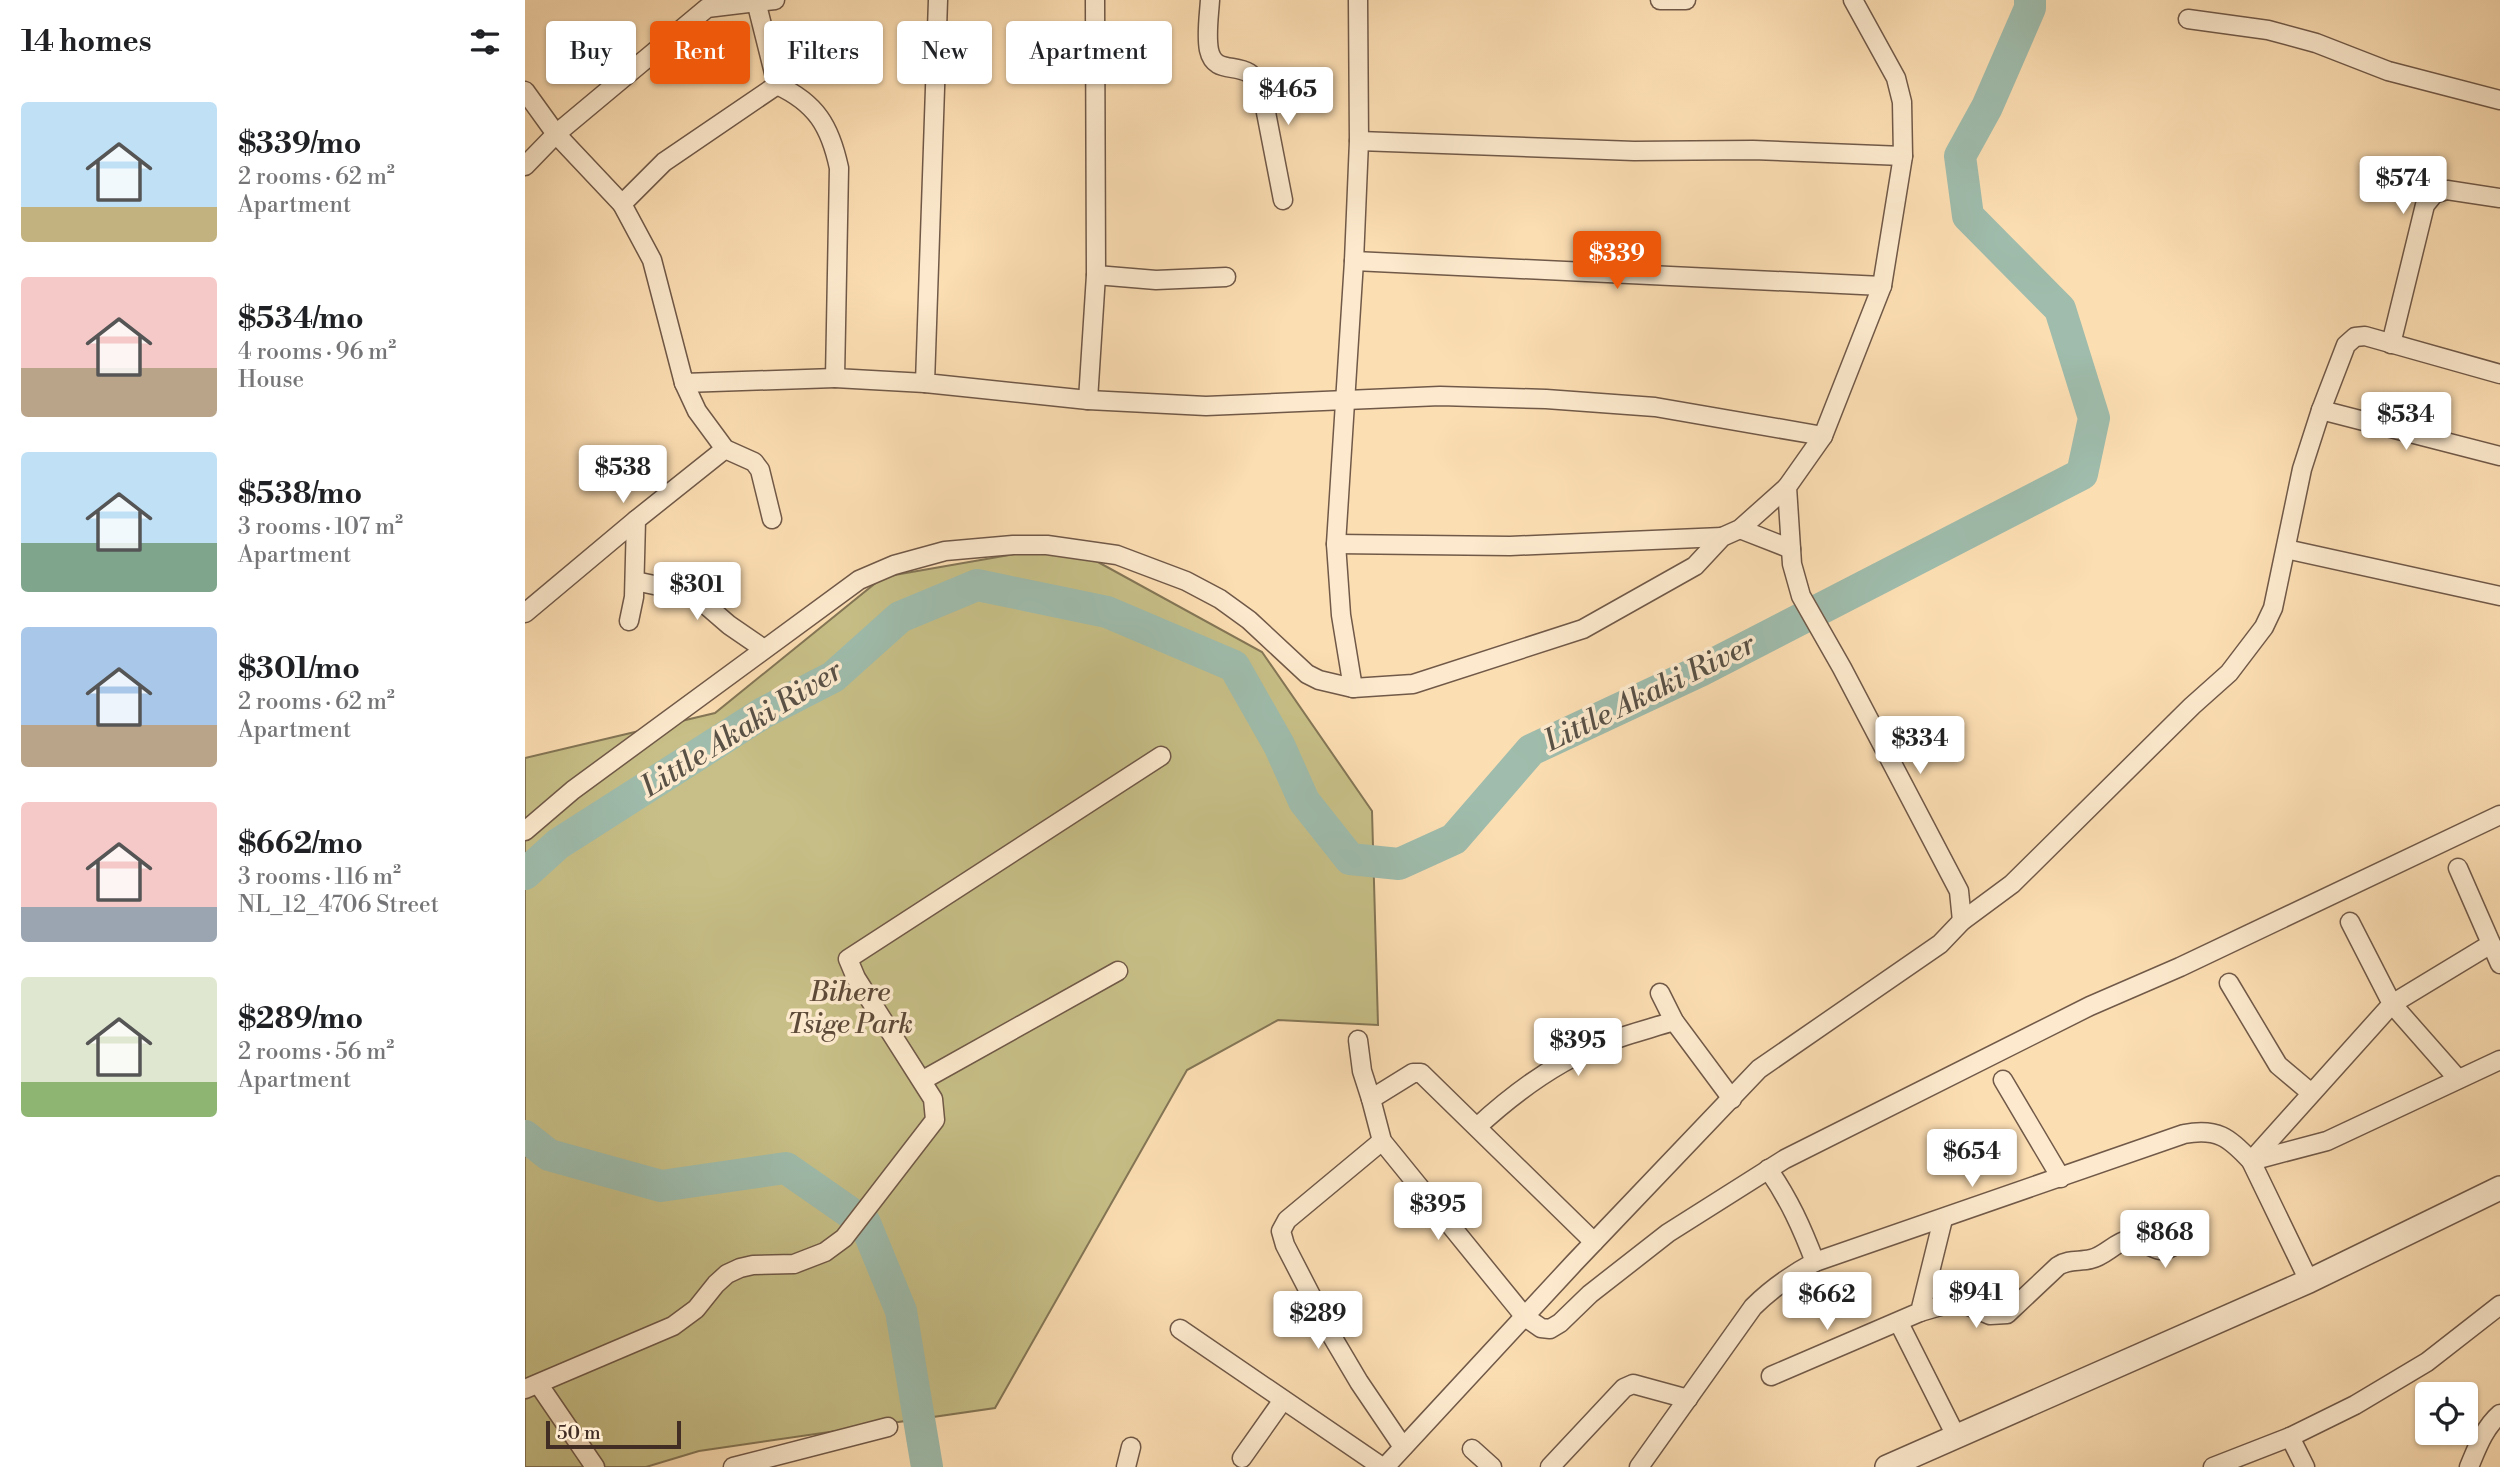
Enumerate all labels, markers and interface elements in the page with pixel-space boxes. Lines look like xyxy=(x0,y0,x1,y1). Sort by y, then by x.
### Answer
chip: Buy xyxy=(546,21,636,84)
chip: Rent xyxy=(650,21,750,84)
chip: Filters xyxy=(764,21,883,84)
chip: New xyxy=(897,21,992,84)
chip: Apartment xyxy=(1006,21,1172,84)
text: 14 homes xyxy=(21,23,152,61)
icon: filters xyxy=(466,23,504,61)
pin: $465 xyxy=(1247,68,1329,127)
text: $465 xyxy=(1259,76,1317,104)
text: $339/mo xyxy=(238,125,362,163)
icon: home xyxy=(77,130,161,214)
pin: $574 xyxy=(2362,156,2444,216)
text: 2 rooms · 62 m² xyxy=(238,163,395,191)
text: $574 xyxy=(2376,165,2430,193)
text: Apartment xyxy=(238,191,351,219)
pin: $339 xyxy=(1576,232,1658,291)
text: $339 xyxy=(1589,240,1645,268)
text: $534/mo xyxy=(238,300,364,338)
icon: home xyxy=(77,305,161,389)
text: 4 rooms · 96 m² xyxy=(238,338,396,366)
text: House xyxy=(238,366,304,394)
pin: $534 xyxy=(2365,392,2447,452)
text: $534 xyxy=(2377,401,2435,429)
pin: $538 xyxy=(582,446,664,505)
text: $538 xyxy=(595,454,651,482)
text: $538/mo xyxy=(238,475,362,513)
icon: home xyxy=(77,480,161,564)
text: 3 rooms · 107 m² xyxy=(238,513,403,541)
text: Apartment xyxy=(238,541,351,569)
pin: $301 xyxy=(656,562,738,622)
text: $301 xyxy=(670,571,724,599)
water label: Little Akaki River xyxy=(1537,625,1763,761)
text: $301/mo xyxy=(238,650,360,688)
water label: Little Akaki River xyxy=(634,651,851,807)
icon: home xyxy=(77,655,161,739)
text: 2 rooms · 62 m² xyxy=(238,688,395,716)
text: Apartment xyxy=(238,716,351,744)
pin: $334 xyxy=(1879,716,1961,776)
text: $334 xyxy=(1891,725,1949,753)
text: $662/mo xyxy=(238,825,363,863)
icon: home xyxy=(77,830,161,914)
text: 3 rooms · 116 m² xyxy=(238,863,401,891)
text: NL_12_4706 Street xyxy=(238,891,439,919)
park label: Bihere Tsige Park xyxy=(787,975,913,1042)
text: $289/mo xyxy=(238,1000,363,1038)
icon: home xyxy=(77,1005,161,1089)
pin: $395 xyxy=(1537,1018,1619,1078)
text: $395 xyxy=(1550,1027,1606,1055)
text: 2 rooms · 56 m² xyxy=(238,1038,394,1066)
text: Apartment xyxy=(238,1066,351,1094)
pin: $654 xyxy=(1931,1130,2013,1189)
text: $654 xyxy=(1943,1138,2001,1166)
pin: $395 xyxy=(1397,1182,1479,1242)
text: $395 xyxy=(1410,1191,1466,1219)
pin: $868 xyxy=(2124,1210,2206,1270)
text: $868 xyxy=(2136,1219,2194,1247)
pin: $941 xyxy=(1935,1270,2017,1330)
pin: $662 xyxy=(1786,1272,1868,1332)
text: $941 xyxy=(1949,1279,2003,1307)
text: $662 xyxy=(1798,1281,1856,1309)
pin: $289 xyxy=(1277,1292,1359,1351)
text: $289 xyxy=(1289,1300,1347,1328)
map controls xyxy=(2415,1382,2478,1445)
button: locate xyxy=(2415,1382,2478,1445)
scale bar xyxy=(546,1418,681,1450)
text: 50 m xyxy=(557,1421,601,1445)

